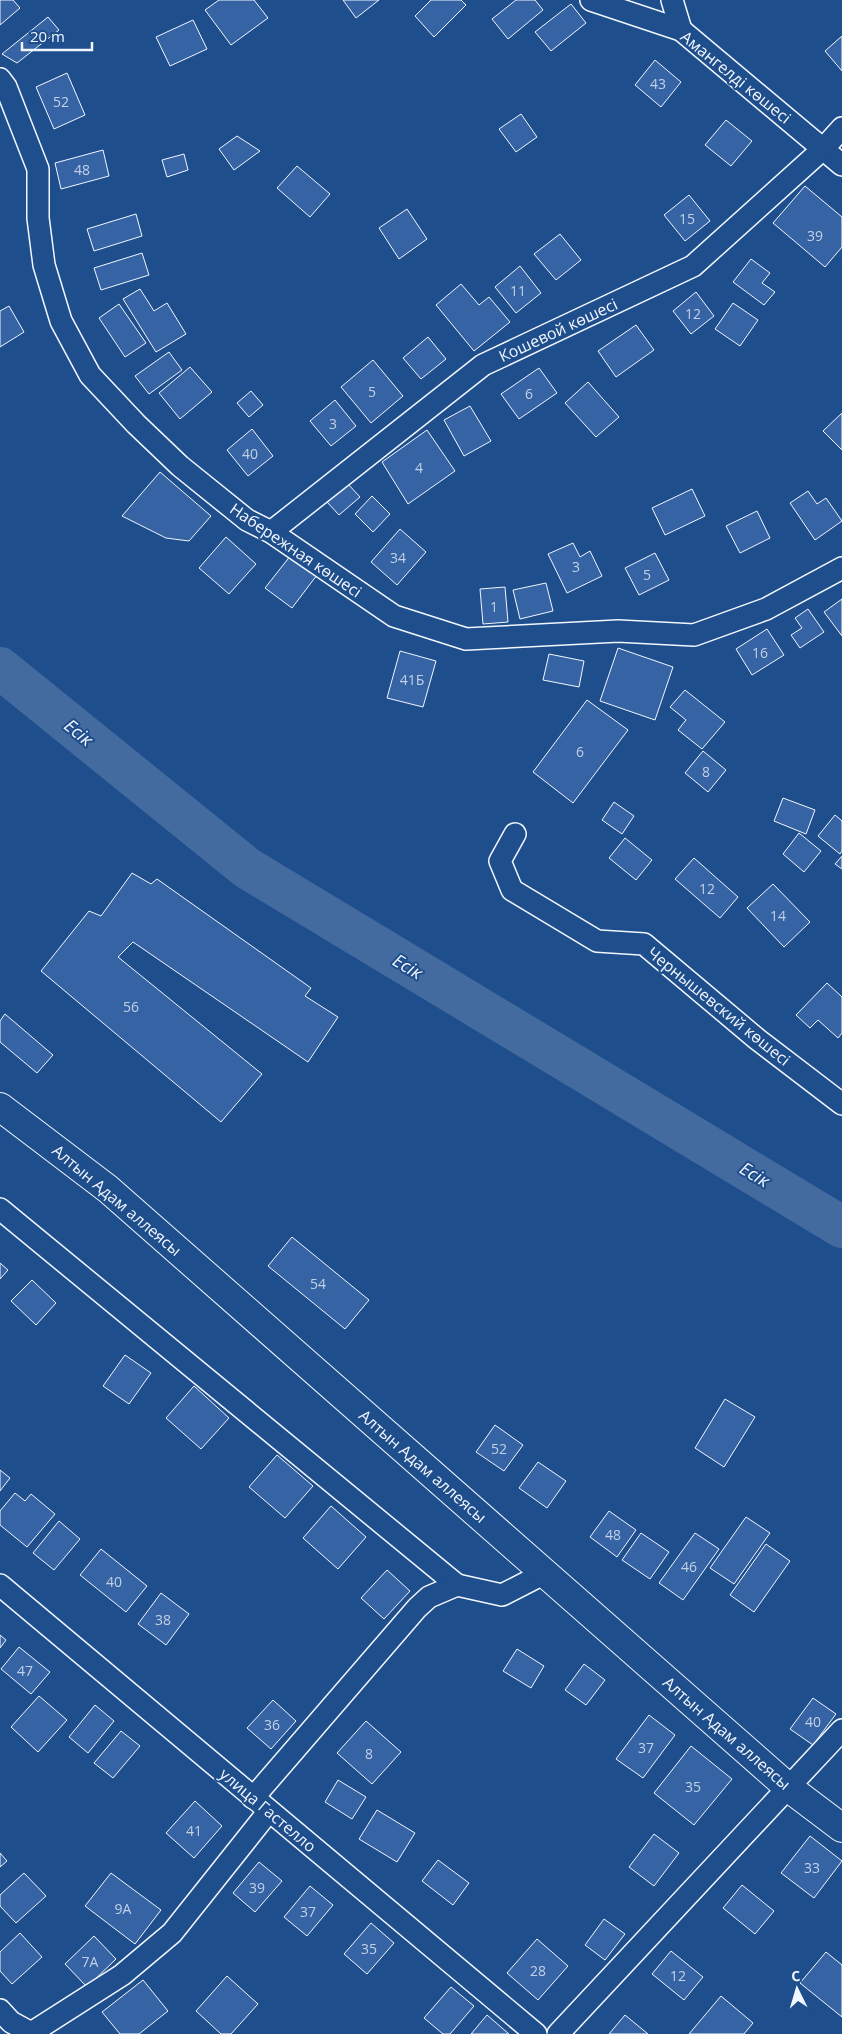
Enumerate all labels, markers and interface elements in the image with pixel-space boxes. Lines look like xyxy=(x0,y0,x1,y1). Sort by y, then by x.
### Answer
scale bar xyxy=(22,20,92,52)
text: 20 m xyxy=(30,26,65,46)
street label: Амангелді көшесі xyxy=(676,26,796,128)
house number: 43 xyxy=(650,74,666,93)
house number: 52 xyxy=(53,92,69,111)
house number: 48 xyxy=(74,160,90,179)
house number: 15 xyxy=(679,209,695,228)
house number: 39 xyxy=(807,226,823,245)
house number: 11 xyxy=(510,281,526,300)
street label: Кошевой көшесі xyxy=(495,293,621,367)
house number: 12 xyxy=(685,304,701,323)
house number: 5 xyxy=(368,382,376,401)
house number: 6 xyxy=(525,384,533,403)
house number: 3 xyxy=(329,414,337,433)
house number: 40 xyxy=(242,444,258,463)
house number: 4 xyxy=(415,458,423,477)
street label: Набережная көшесі xyxy=(226,498,366,602)
house number: 34 xyxy=(390,548,406,567)
house number: 3 xyxy=(572,557,580,576)
house number: 5 xyxy=(643,565,651,584)
house number: 1 xyxy=(490,597,498,616)
house number: 16 xyxy=(752,643,768,662)
house number: 41Б xyxy=(400,670,424,689)
water label: Есік xyxy=(60,713,100,752)
house number: 6 xyxy=(576,742,584,761)
house number: 8 xyxy=(702,762,710,781)
house number: 12 xyxy=(699,879,715,898)
house number: 14 xyxy=(770,906,786,925)
street label: Чернышевский көшесі xyxy=(643,941,795,1071)
water label: Есік xyxy=(389,948,428,985)
house number: 56 xyxy=(123,997,139,1016)
street label: Алтын Адам аллеясы xyxy=(48,1139,186,1261)
water label: Есік xyxy=(736,1156,775,1193)
house number: 54 xyxy=(310,1274,326,1293)
street label: Алтын Адам аллеясы xyxy=(354,1404,492,1528)
house number: 52 xyxy=(491,1439,507,1458)
house number: 48 xyxy=(605,1525,621,1544)
house number: 46 xyxy=(681,1557,697,1576)
house number: 40 xyxy=(106,1572,122,1591)
house number: 38 xyxy=(155,1610,171,1629)
house number: 47 xyxy=(17,1661,33,1680)
street label: Алтын Адам аллеясы xyxy=(658,1671,796,1795)
house number: 40 xyxy=(805,1712,821,1731)
house number: 36 xyxy=(264,1715,280,1734)
house number: 37 xyxy=(638,1738,654,1757)
house number: 8 xyxy=(365,1744,373,1763)
street label: улица Гастелло xyxy=(215,1763,321,1857)
house number: 35 xyxy=(685,1777,701,1796)
house number: 41 xyxy=(186,1821,202,1840)
house number: 33 xyxy=(804,1858,820,1877)
house number: 39 xyxy=(249,1878,265,1897)
house number: 9А xyxy=(115,1899,132,1918)
house number: 37 xyxy=(300,1902,316,1921)
house number: 35 xyxy=(361,1939,377,1958)
house number: 7А xyxy=(82,1952,99,1971)
house number: 28 xyxy=(530,1961,546,1980)
north arrow xyxy=(772,1964,822,2014)
house number: 12 xyxy=(670,1966,686,1985)
text: С xyxy=(791,1966,801,1985)

